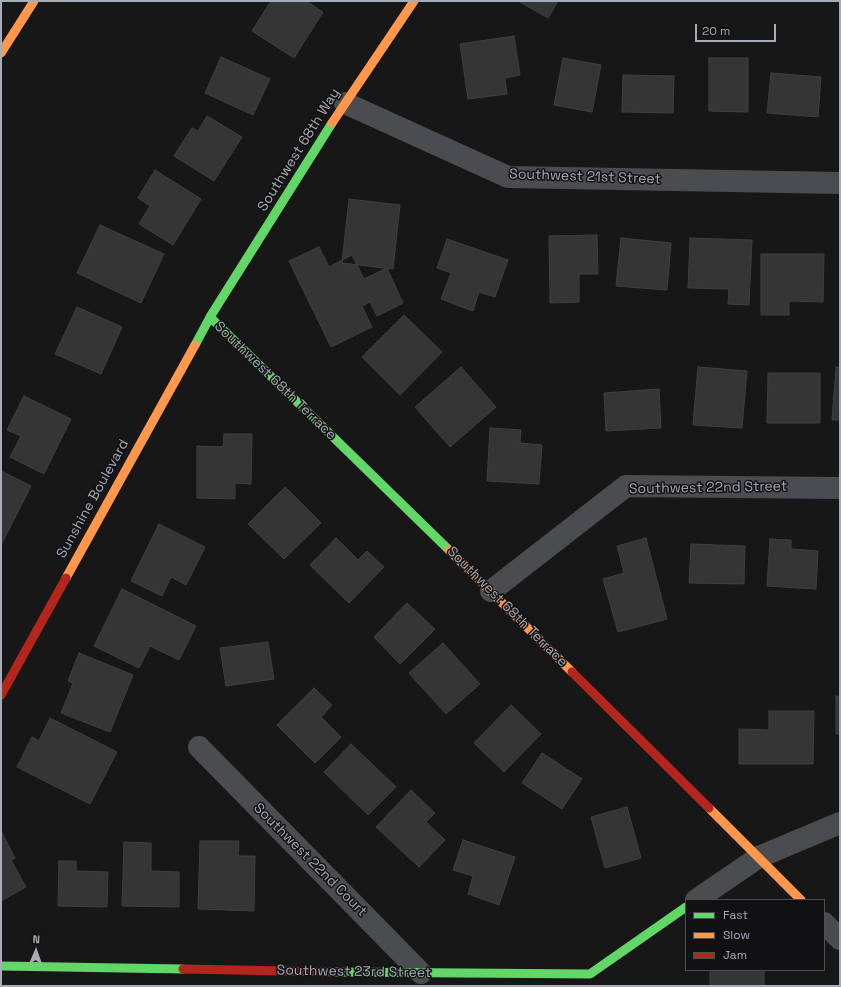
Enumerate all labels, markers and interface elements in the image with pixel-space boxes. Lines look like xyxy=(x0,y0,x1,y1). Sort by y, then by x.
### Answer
scale bar xyxy=(697,16,778,42)
text: 20 m xyxy=(702,23,730,39)
street label: Southwest 68th Way xyxy=(254,85,344,215)
street label: Southwest 21st Street xyxy=(509,166,661,188)
street label: Southwest 68th Terrace xyxy=(210,318,340,444)
street label: Sunshine Boulevard xyxy=(53,437,133,561)
street label: Southwest 22nd Street xyxy=(629,478,787,498)
street label: Southwest 68th Terrace xyxy=(443,543,571,671)
street label: Southwest 22nd Court xyxy=(250,800,370,920)
legend xyxy=(685,899,825,971)
text: Fast xyxy=(723,907,748,923)
text: Slow xyxy=(723,927,750,943)
north arrow xyxy=(16,931,56,971)
text: N xyxy=(32,932,40,946)
text: Jam xyxy=(723,947,747,963)
street label: Southwest 23rd Street xyxy=(277,962,431,982)

